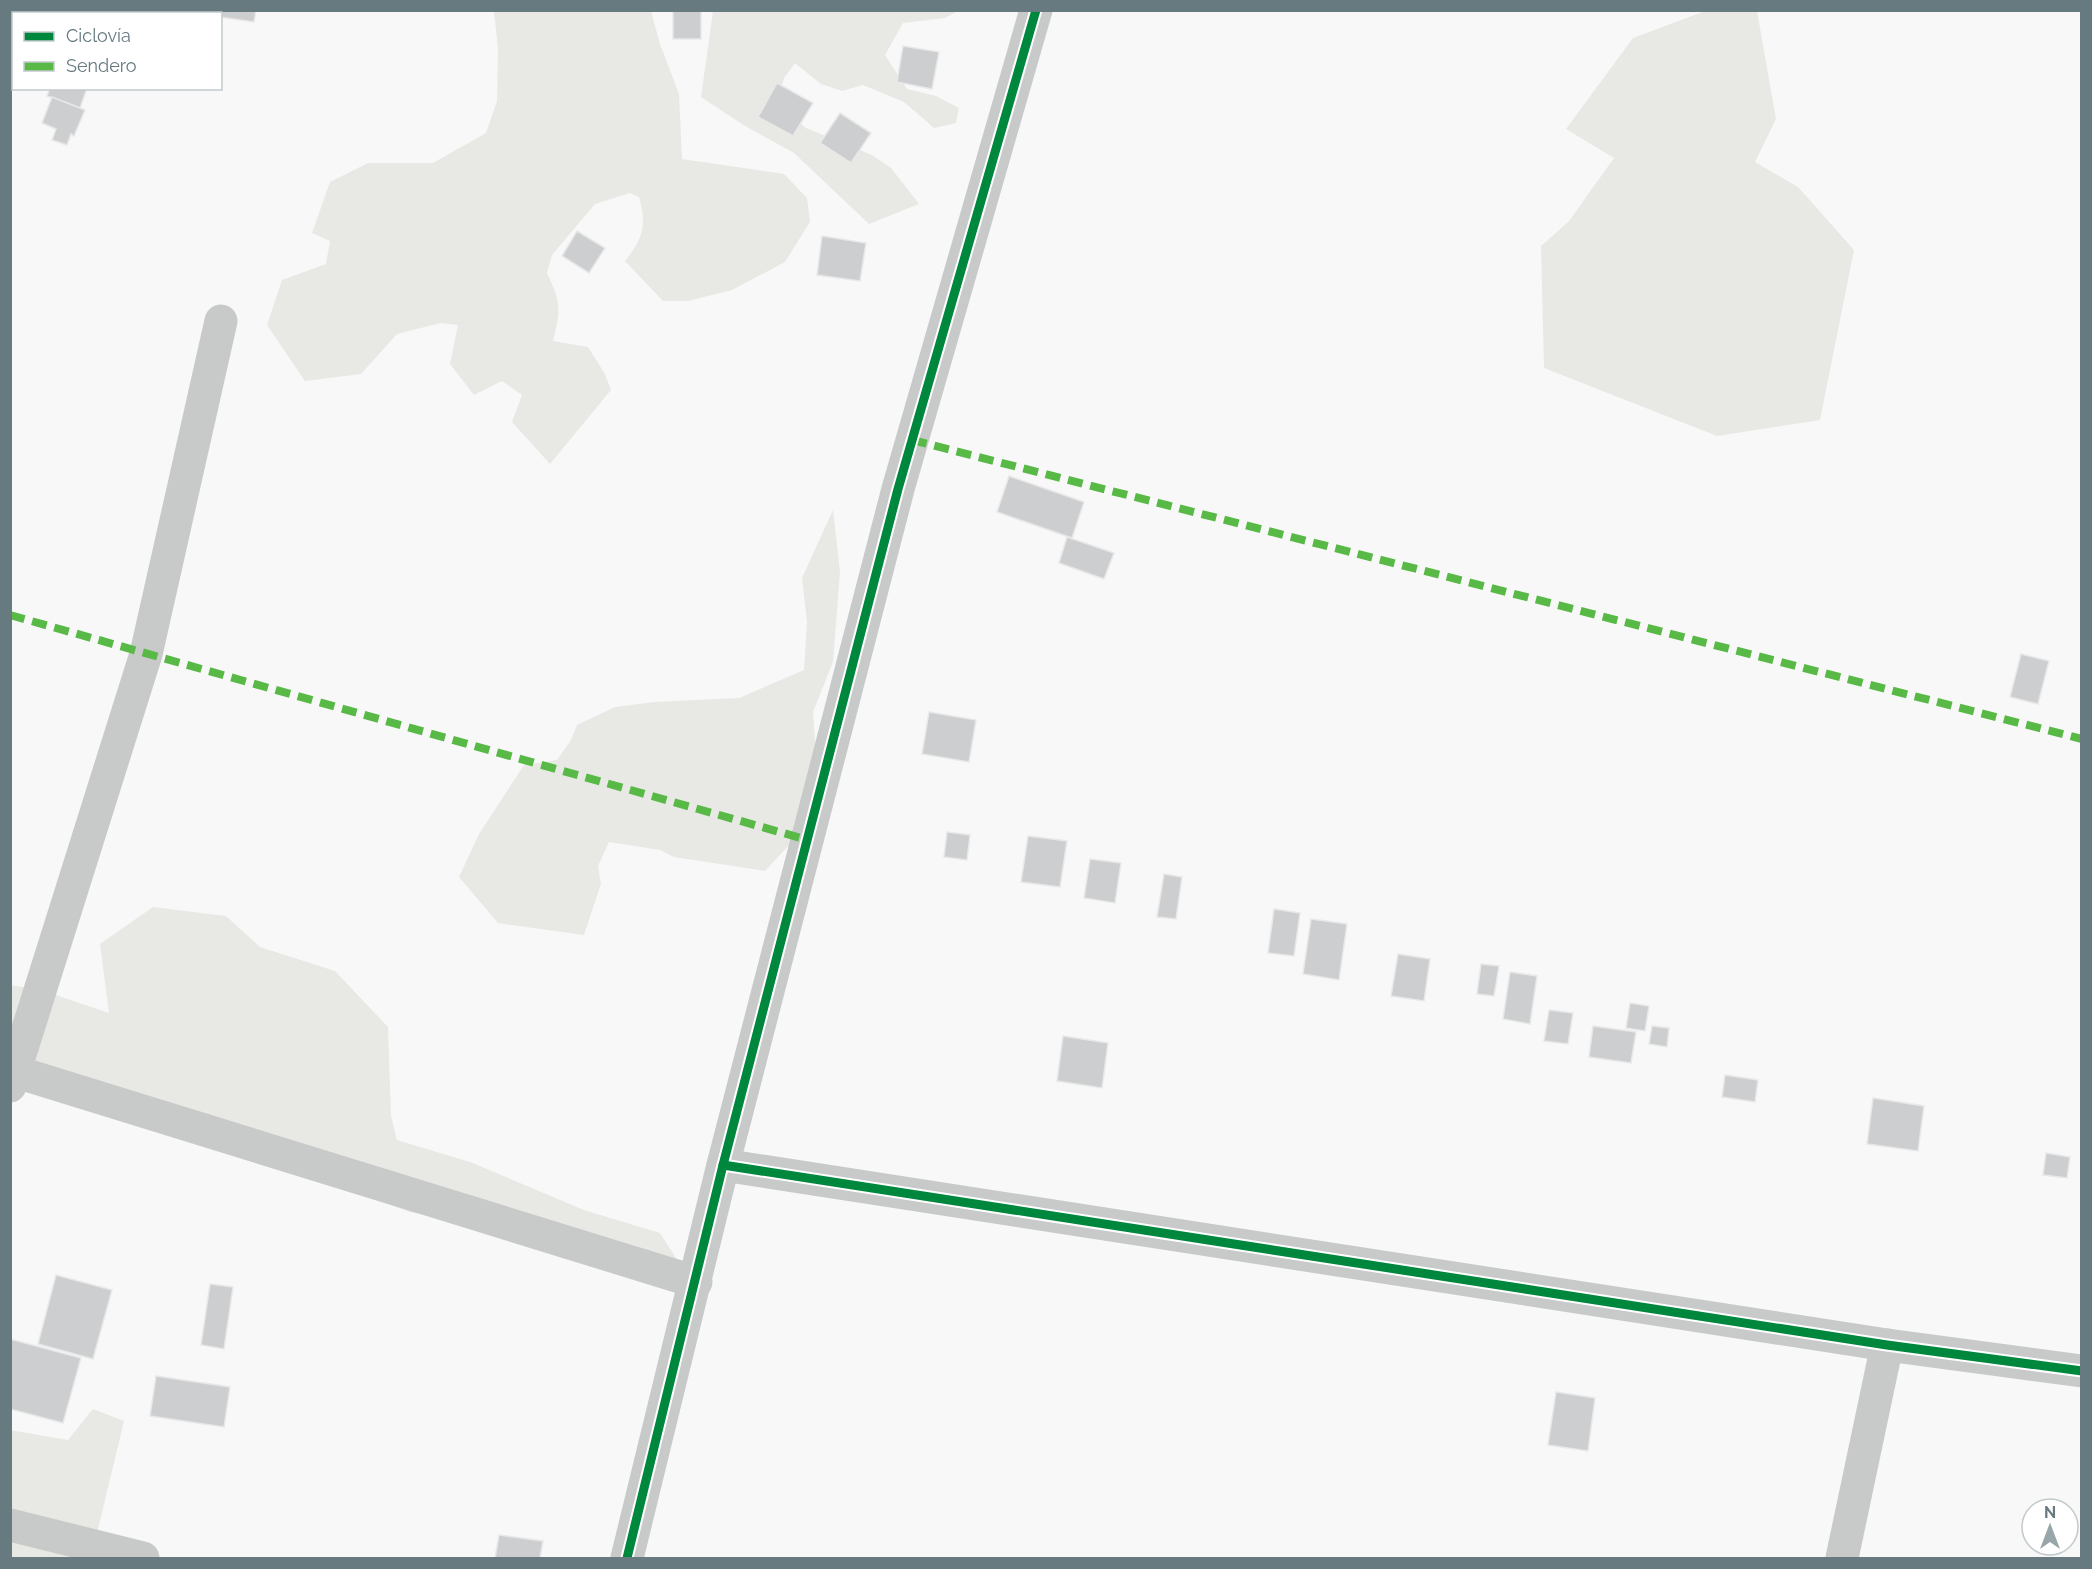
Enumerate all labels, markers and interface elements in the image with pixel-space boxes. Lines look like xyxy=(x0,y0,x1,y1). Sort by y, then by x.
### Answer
legend xyxy=(12,12,222,90)
text: Ciclovía xyxy=(66,25,131,46)
text: Sendero xyxy=(66,55,137,76)
north arrow xyxy=(2020,1497,2080,1557)
text: N xyxy=(2044,1503,2056,1522)

